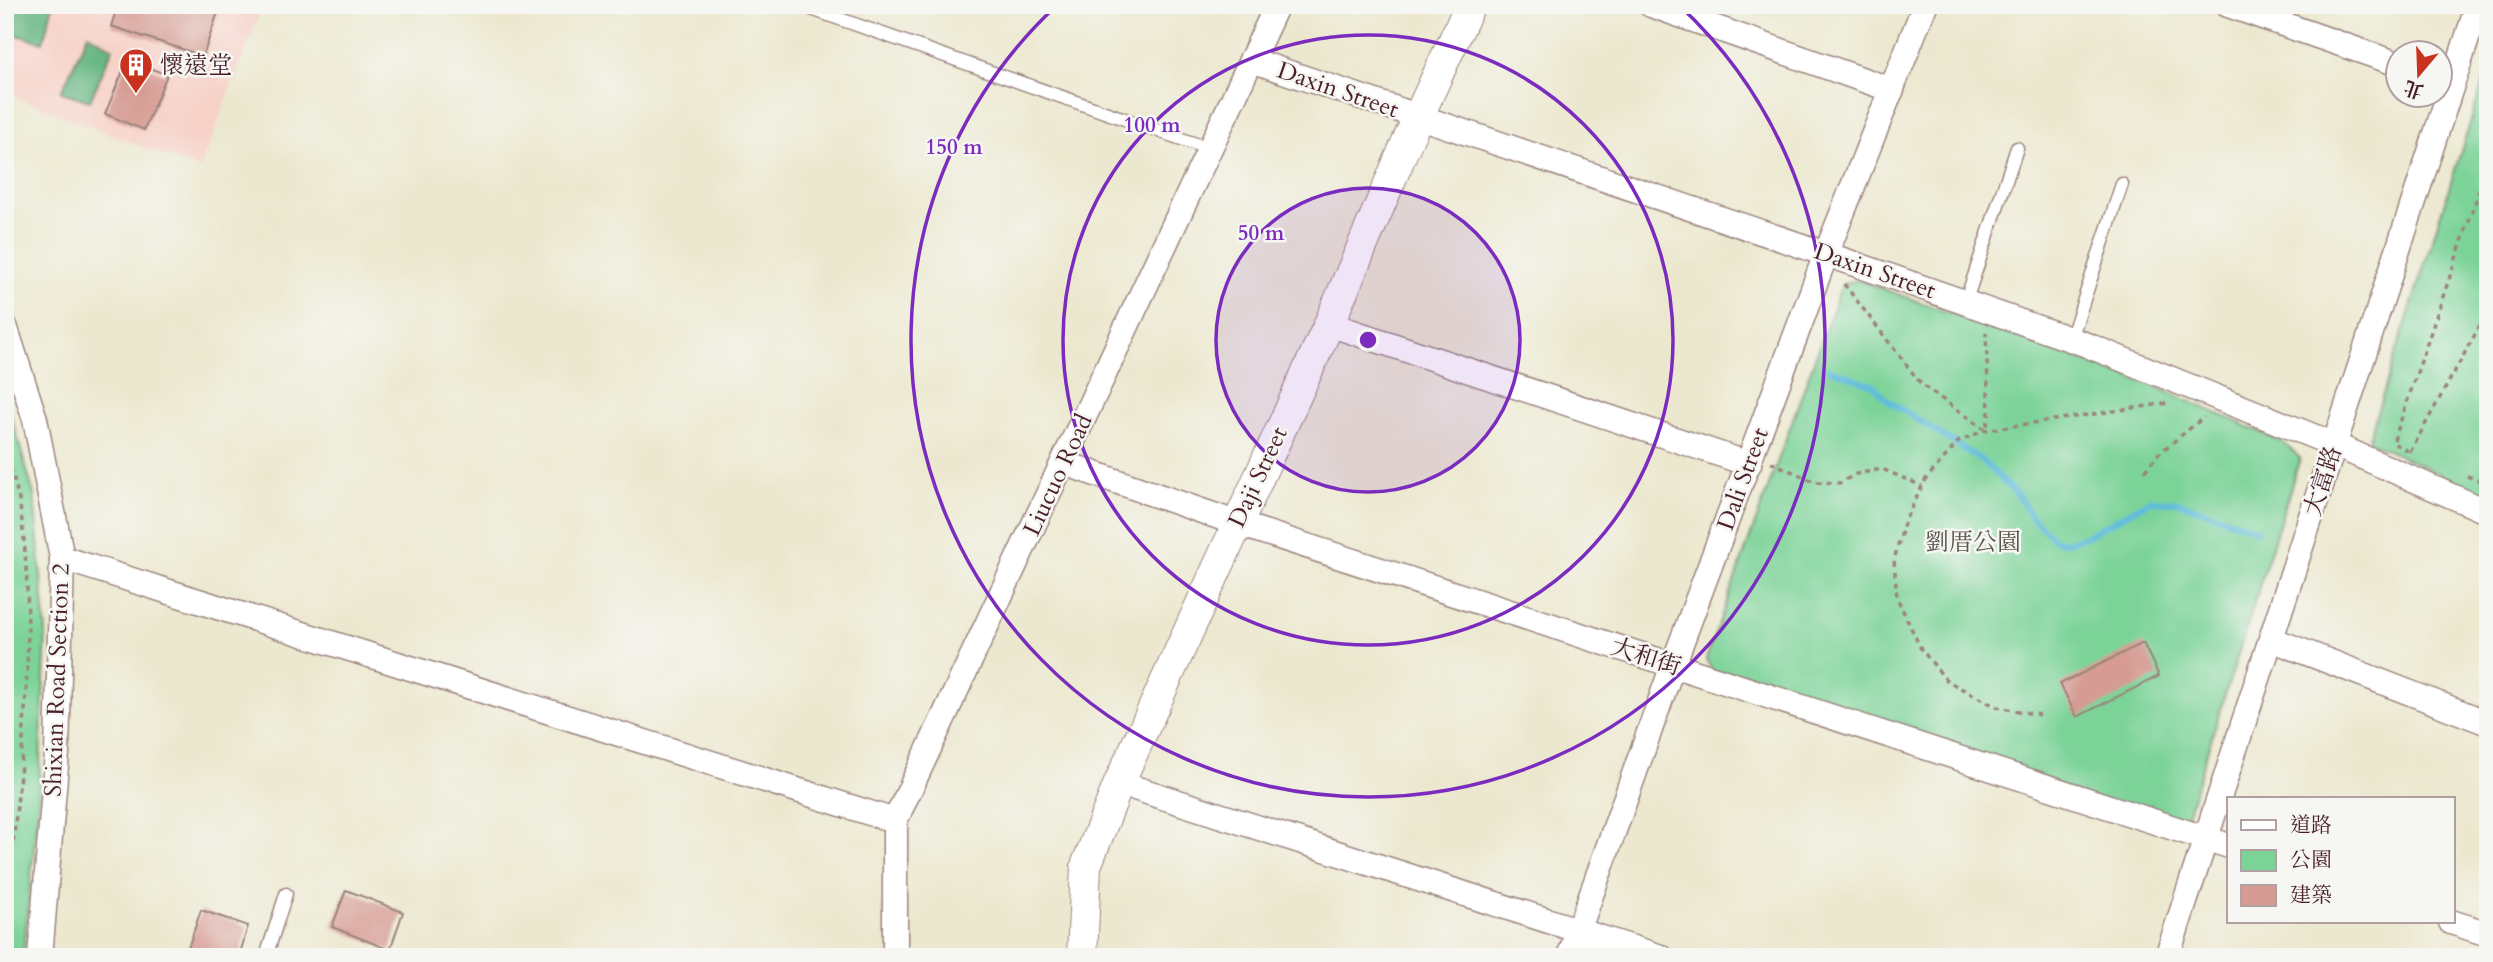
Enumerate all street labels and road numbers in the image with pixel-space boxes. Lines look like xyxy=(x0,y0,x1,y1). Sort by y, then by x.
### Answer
street label: Daxin Street xyxy=(1273,54,1404,126)
street label: Daxin Street xyxy=(1810,235,1941,307)
street label: Liucuo Road xyxy=(1015,409,1101,541)
street label: Daji Street xyxy=(1220,421,1296,533)
street label: Dali Street xyxy=(1709,423,1777,535)
street label: 大富路 xyxy=(2296,442,2350,520)
street label: Shixian Road Section 2 xyxy=(36,563,78,797)
street label: 大和街 xyxy=(1607,630,1685,684)

